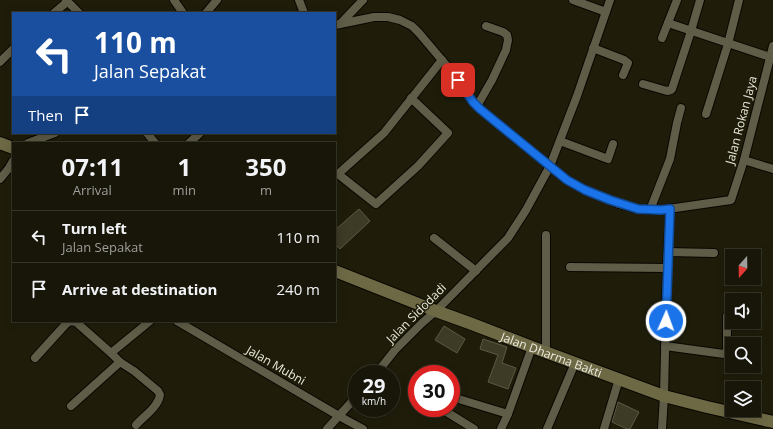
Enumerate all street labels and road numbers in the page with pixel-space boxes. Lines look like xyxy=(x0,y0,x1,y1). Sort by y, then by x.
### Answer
street label: Jalan Rokan Jaya xyxy=(721,74,761,167)
street label: Jalan Sidodadi xyxy=(381,279,450,348)
street label: Jalan Dharma Bakti xyxy=(498,327,605,381)
street label: Jalan Mubni xyxy=(242,341,309,389)

